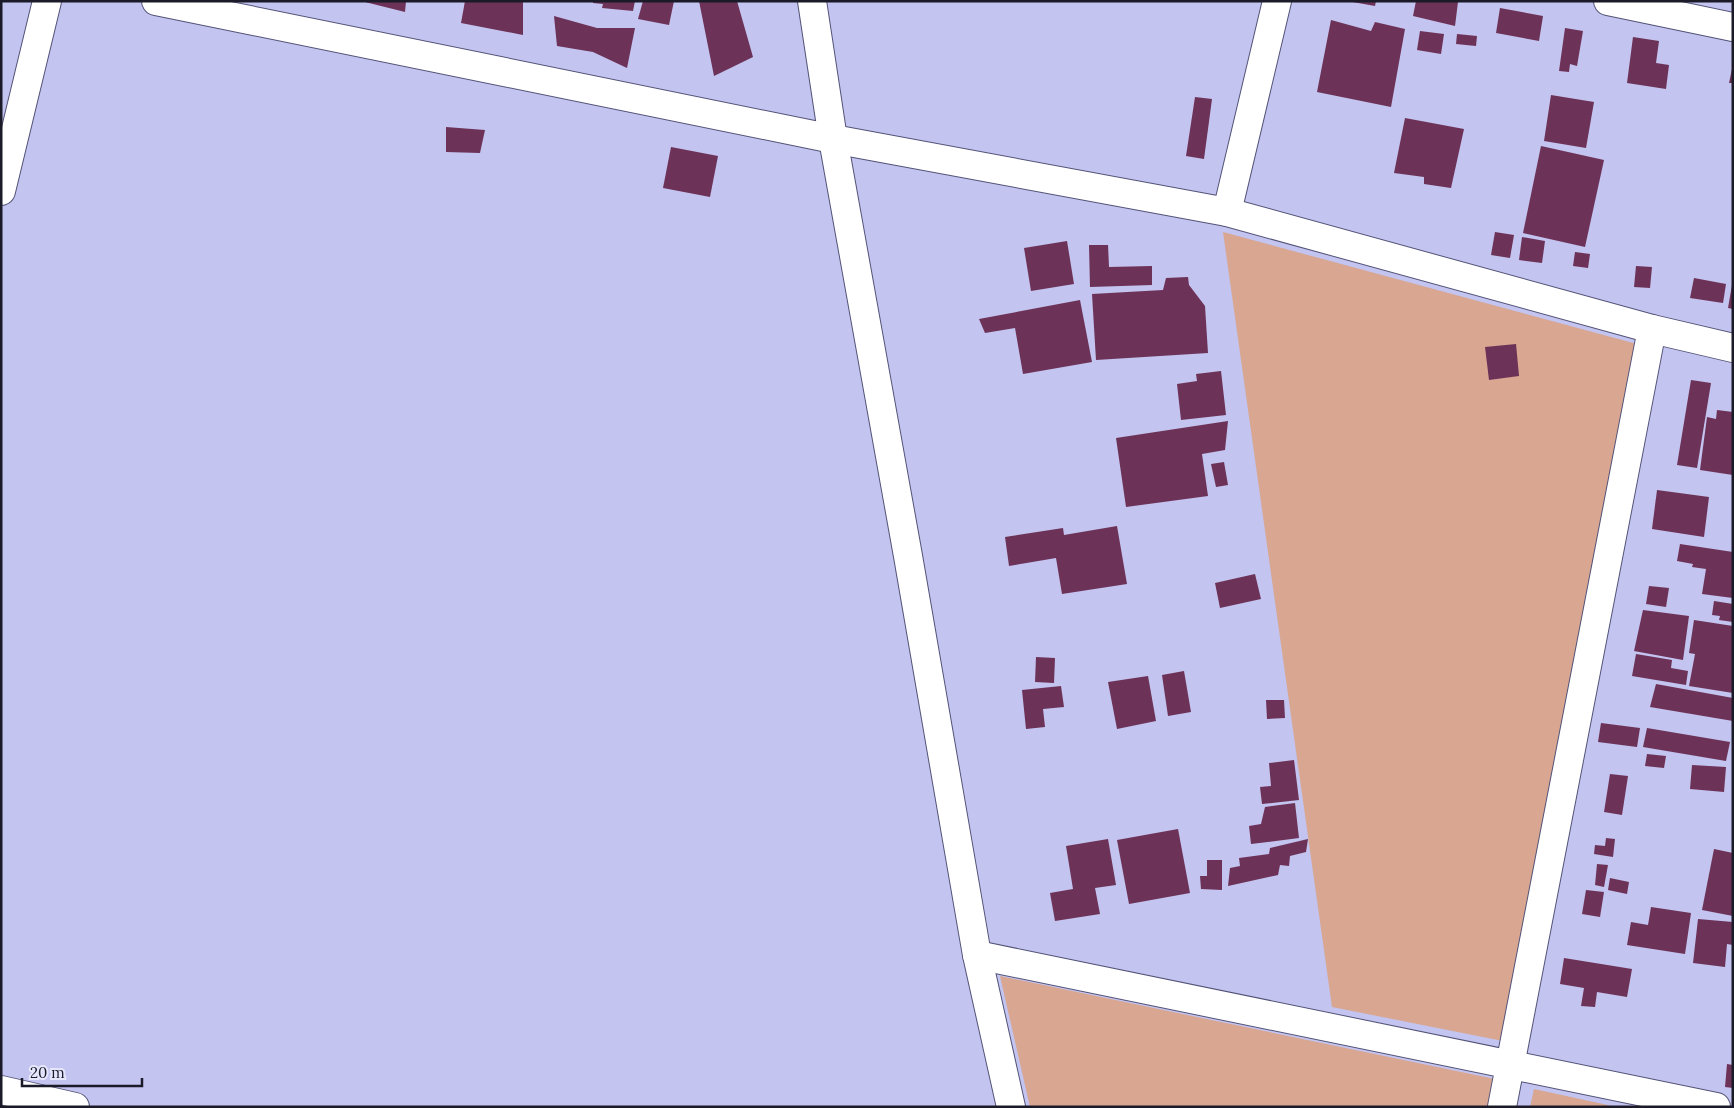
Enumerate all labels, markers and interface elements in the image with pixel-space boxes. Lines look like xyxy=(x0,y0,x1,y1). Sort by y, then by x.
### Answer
scale bar xyxy=(22,1056,142,1088)
text: 20 m xyxy=(30,1063,65,1082)

